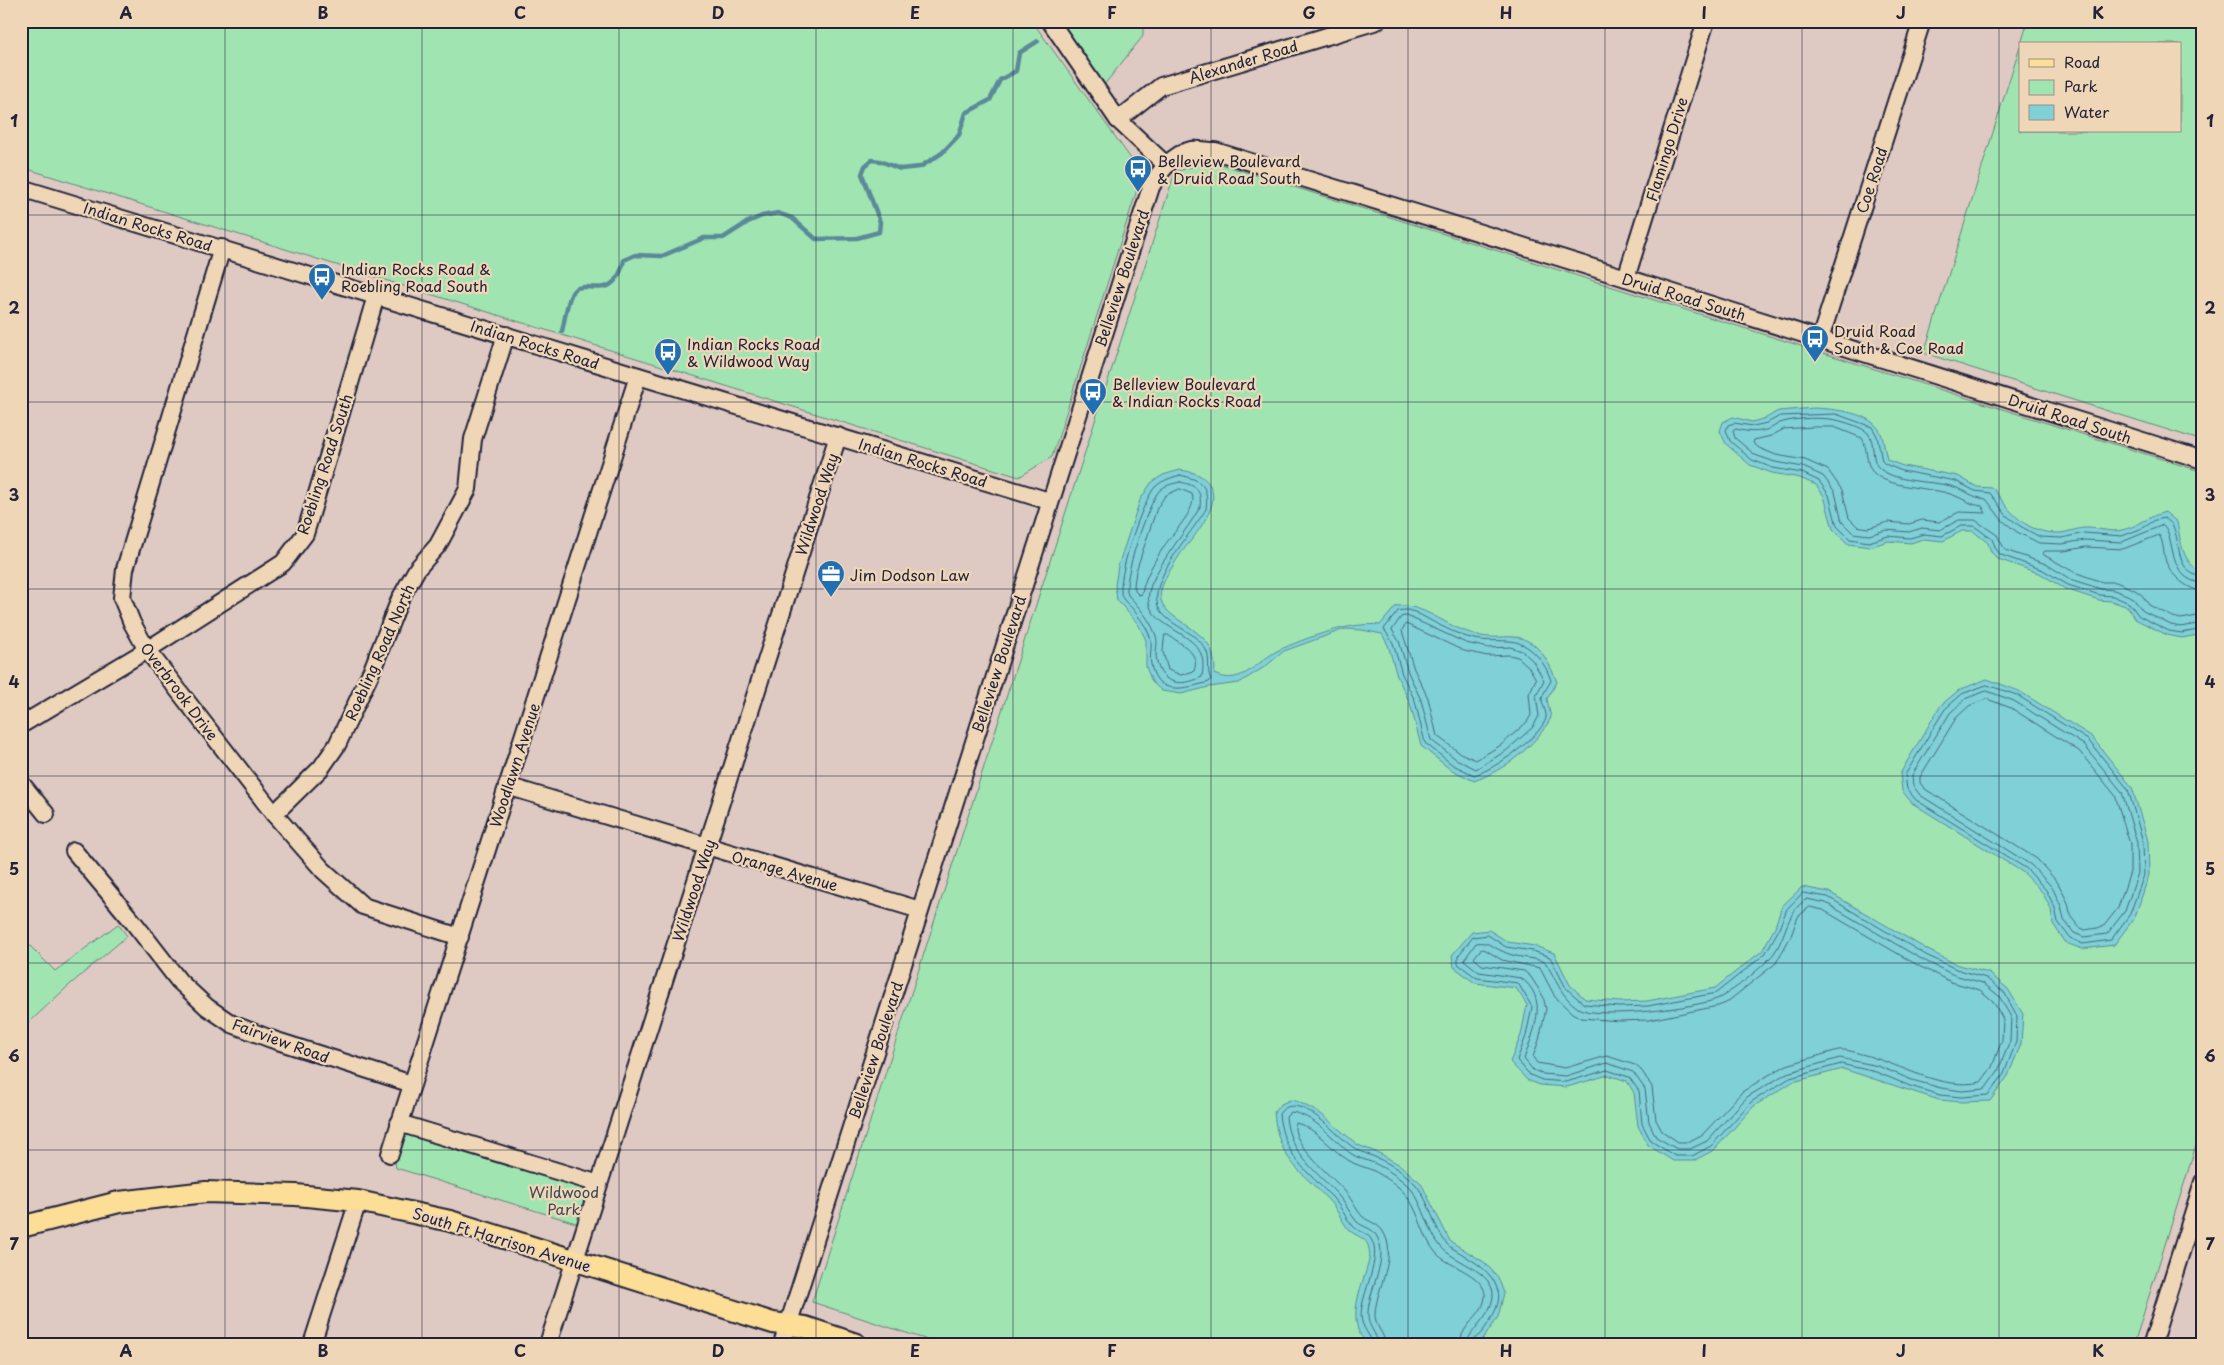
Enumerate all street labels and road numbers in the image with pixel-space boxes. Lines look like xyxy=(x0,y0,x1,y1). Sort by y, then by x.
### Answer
street label: Alexander Road xyxy=(1185,33,1301,89)
street label: Flamingo Drive xyxy=(1639,94,1693,204)
street label: Coe Road xyxy=(1849,144,1893,216)
street label: Indian Rocks Road xyxy=(81,195,215,257)
street label: Belleview Boulevard xyxy=(1088,206,1154,350)
street label: Druid Road South xyxy=(1619,266,1749,326)
street label: Indian Rocks Road xyxy=(468,313,602,375)
street label: Druid Road South xyxy=(2005,387,2135,449)
street label: Roebling Road South xyxy=(290,391,358,537)
street label: Indian Rocks Road xyxy=(856,431,990,493)
street label: Wildwood Way xyxy=(789,450,843,558)
street label: Roebling Road North xyxy=(339,580,419,724)
street label: Belleview Boulevard xyxy=(965,592,1031,736)
street label: Overbrook Drive xyxy=(136,637,224,745)
street label: Woodlawn Avenue xyxy=(483,700,545,830)
street label: Wildwood Way xyxy=(666,836,720,944)
street label: Orange Avenue xyxy=(729,844,841,896)
street label: Belleview Boulevard xyxy=(842,978,908,1122)
street label: Fairview Road xyxy=(229,1012,333,1068)
street label: South Ft Harrison Avenue xyxy=(410,1201,594,1277)

